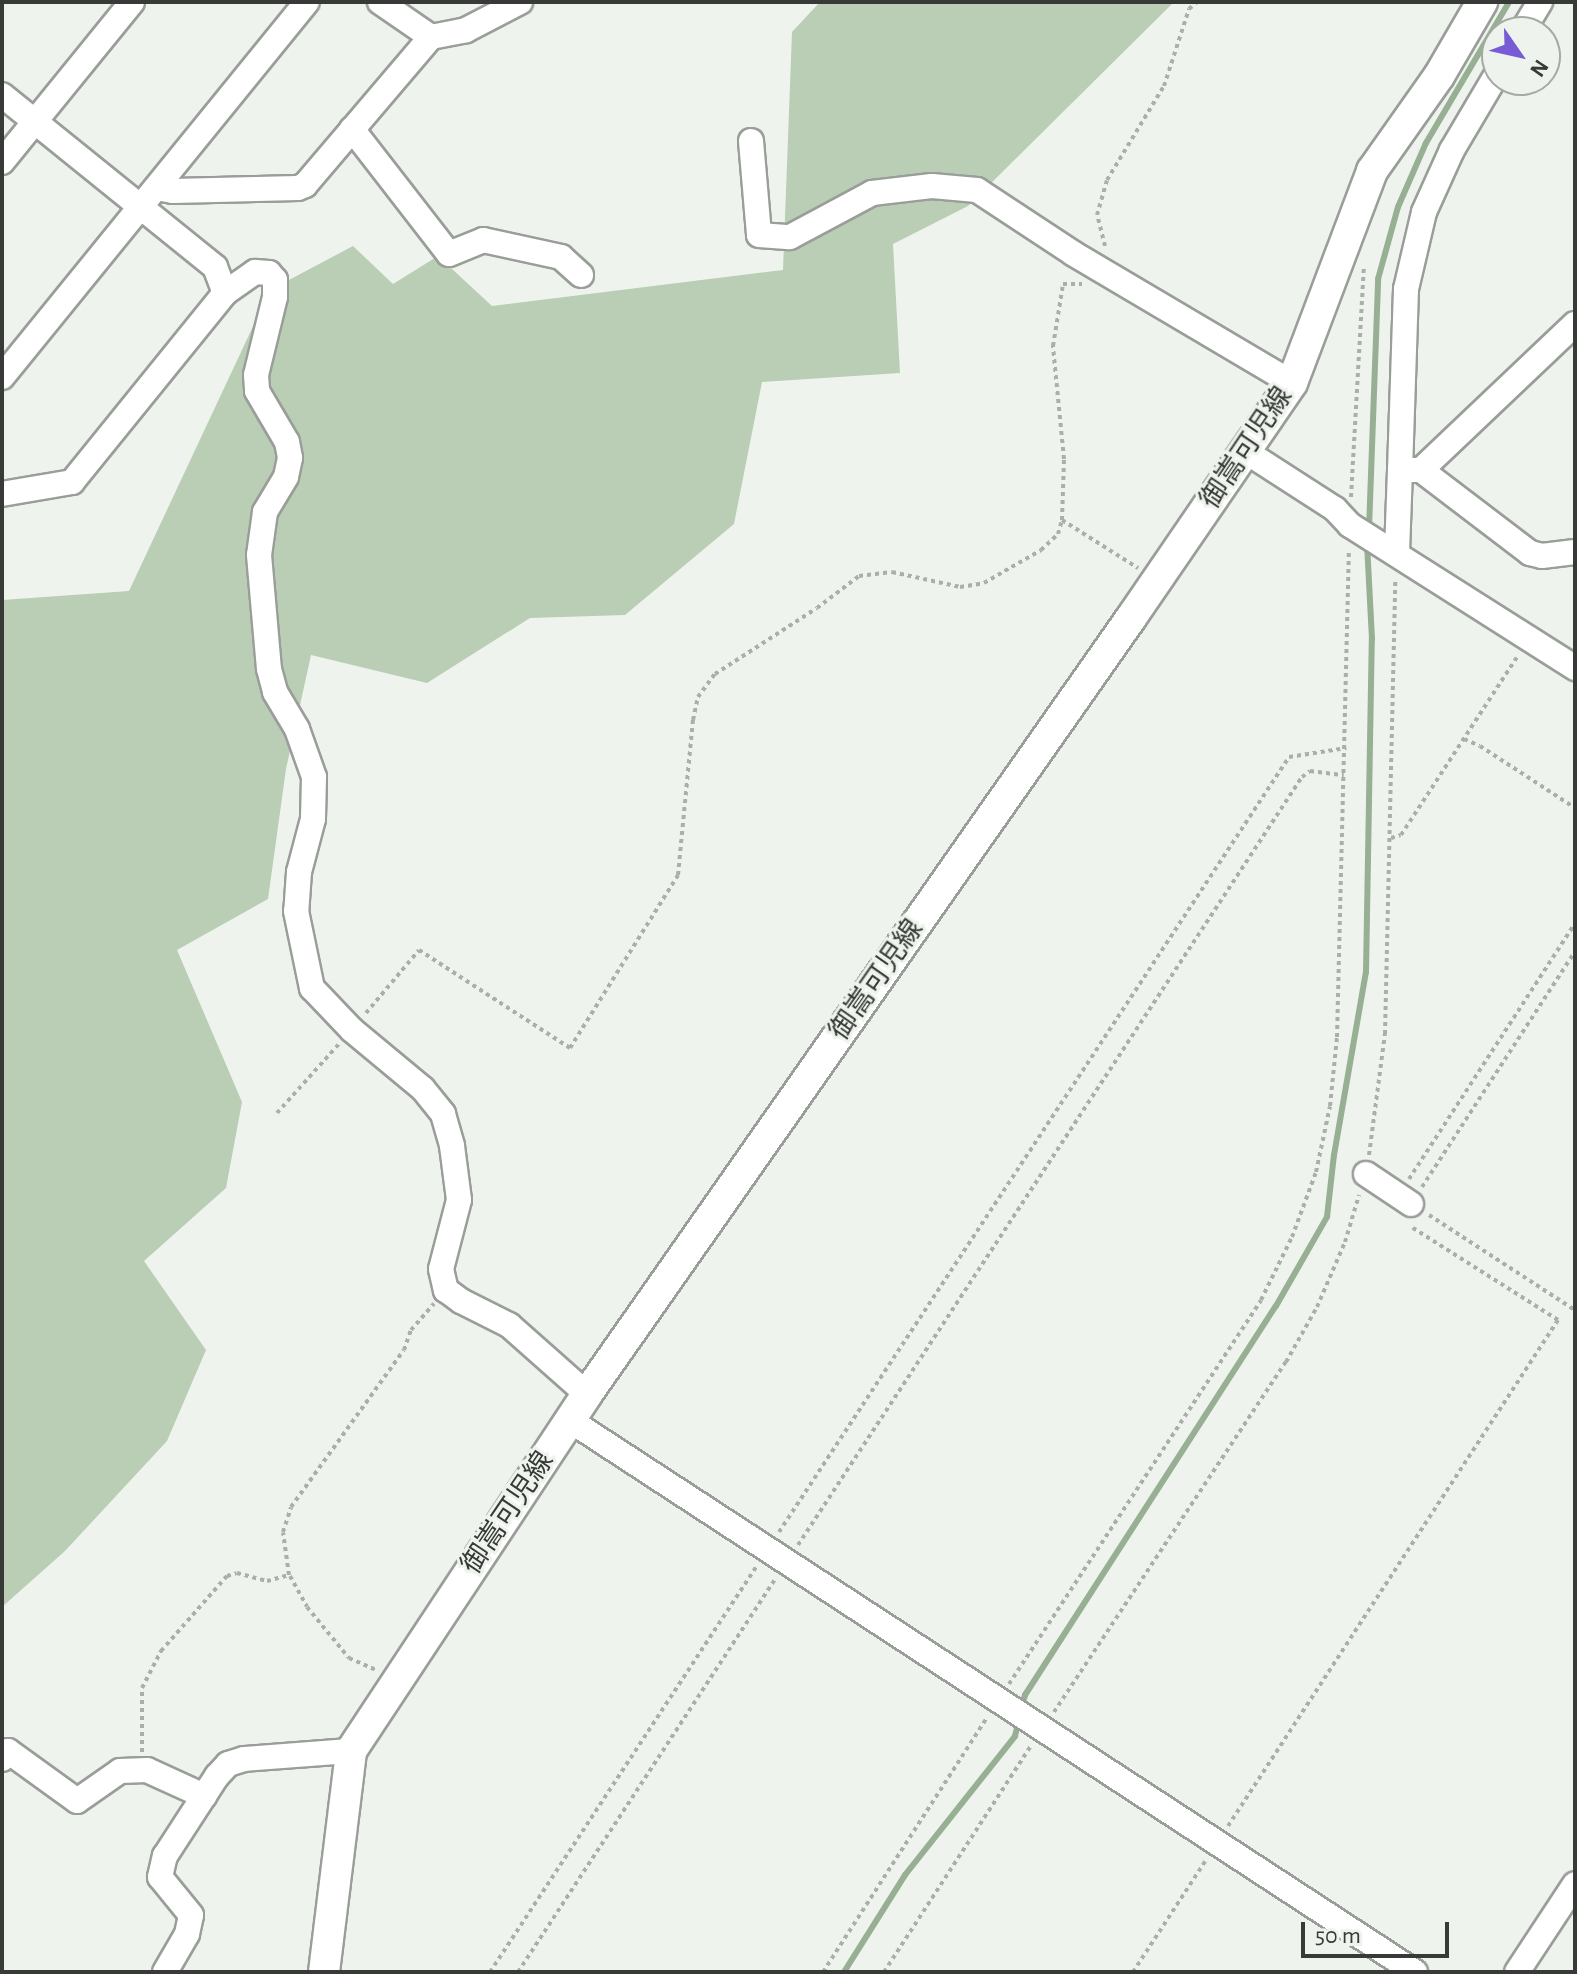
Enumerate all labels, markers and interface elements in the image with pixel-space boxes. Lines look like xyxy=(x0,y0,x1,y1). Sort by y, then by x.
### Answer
north arrow xyxy=(1481,16,1561,96)
text: N xyxy=(1526,56,1553,81)
street label: 御嵩可児線 xyxy=(1194,381,1300,515)
street label: 御嵩可児線 xyxy=(823,913,931,1047)
street label: 御嵩可児線 xyxy=(455,1446,561,1580)
scale bar xyxy=(1305,1906,1453,1956)
text: 50 m xyxy=(1315,1924,1361,1948)

